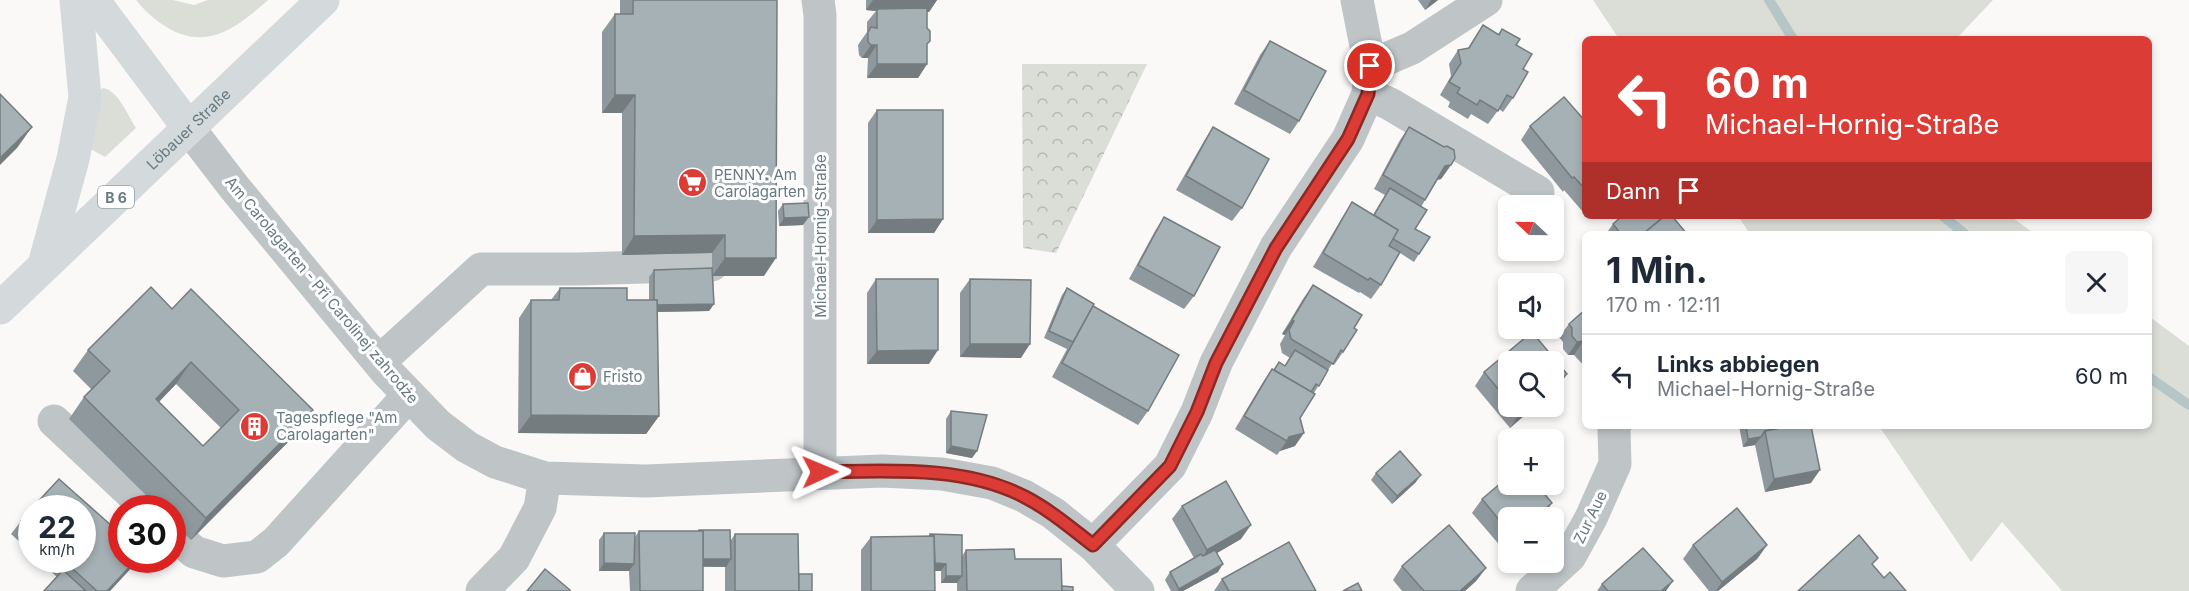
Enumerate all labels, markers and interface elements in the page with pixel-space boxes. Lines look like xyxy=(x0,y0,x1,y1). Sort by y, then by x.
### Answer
pin xyxy=(1344,40,1395,91)
icon: arrive xyxy=(1353,49,1386,82)
text: 60 m xyxy=(1705,57,1809,108)
icon: left xyxy=(1606,60,1684,138)
street label: Löbauer Straße xyxy=(142,84,234,173)
text: Michael-Hornig-Straße xyxy=(1705,108,1999,141)
street label: Michael-Hornig-Straße xyxy=(811,154,830,318)
place label: PENNY. Am Carolagarten xyxy=(714,165,806,201)
supermarket icon: PENNY. Am Carolagarten xyxy=(677,167,709,199)
street label: Am Carolagarten - Při Carolinej zahrodźe xyxy=(221,173,423,407)
icon: arrive xyxy=(1672,174,1705,207)
text: Dann xyxy=(1606,178,1660,204)
road number: B 6 xyxy=(98,186,134,208)
north arrow xyxy=(1498,195,1564,261)
map controls xyxy=(1498,195,1564,573)
text: 1 Min. xyxy=(1606,248,1708,292)
button: close xyxy=(2065,251,2128,314)
button: sound xyxy=(1498,273,1564,339)
text: 170 m · 12:11 xyxy=(1606,293,1720,317)
button: search xyxy=(1498,351,1564,417)
text: Links abbiegen xyxy=(1657,351,1820,377)
shop icon: Fristo xyxy=(566,360,598,392)
icon: left xyxy=(1606,360,1639,393)
text: 60 m xyxy=(2075,363,2128,389)
place label: Fristo xyxy=(603,367,643,386)
text: Michael-Hornig-Straße xyxy=(1657,377,1875,401)
place label: Tagespflege "Am Carolagarten" xyxy=(276,408,397,444)
building icon: Tagespflege "Am Carolagarten" xyxy=(239,410,271,442)
button: + xyxy=(1498,429,1564,495)
position arrow xyxy=(788,440,852,504)
street label: Zur Aue xyxy=(1569,488,1611,546)
speed limit sign: 30 xyxy=(108,495,186,573)
button: − xyxy=(1498,507,1564,573)
text: 22 xyxy=(38,509,76,545)
text: km/h xyxy=(39,540,75,559)

